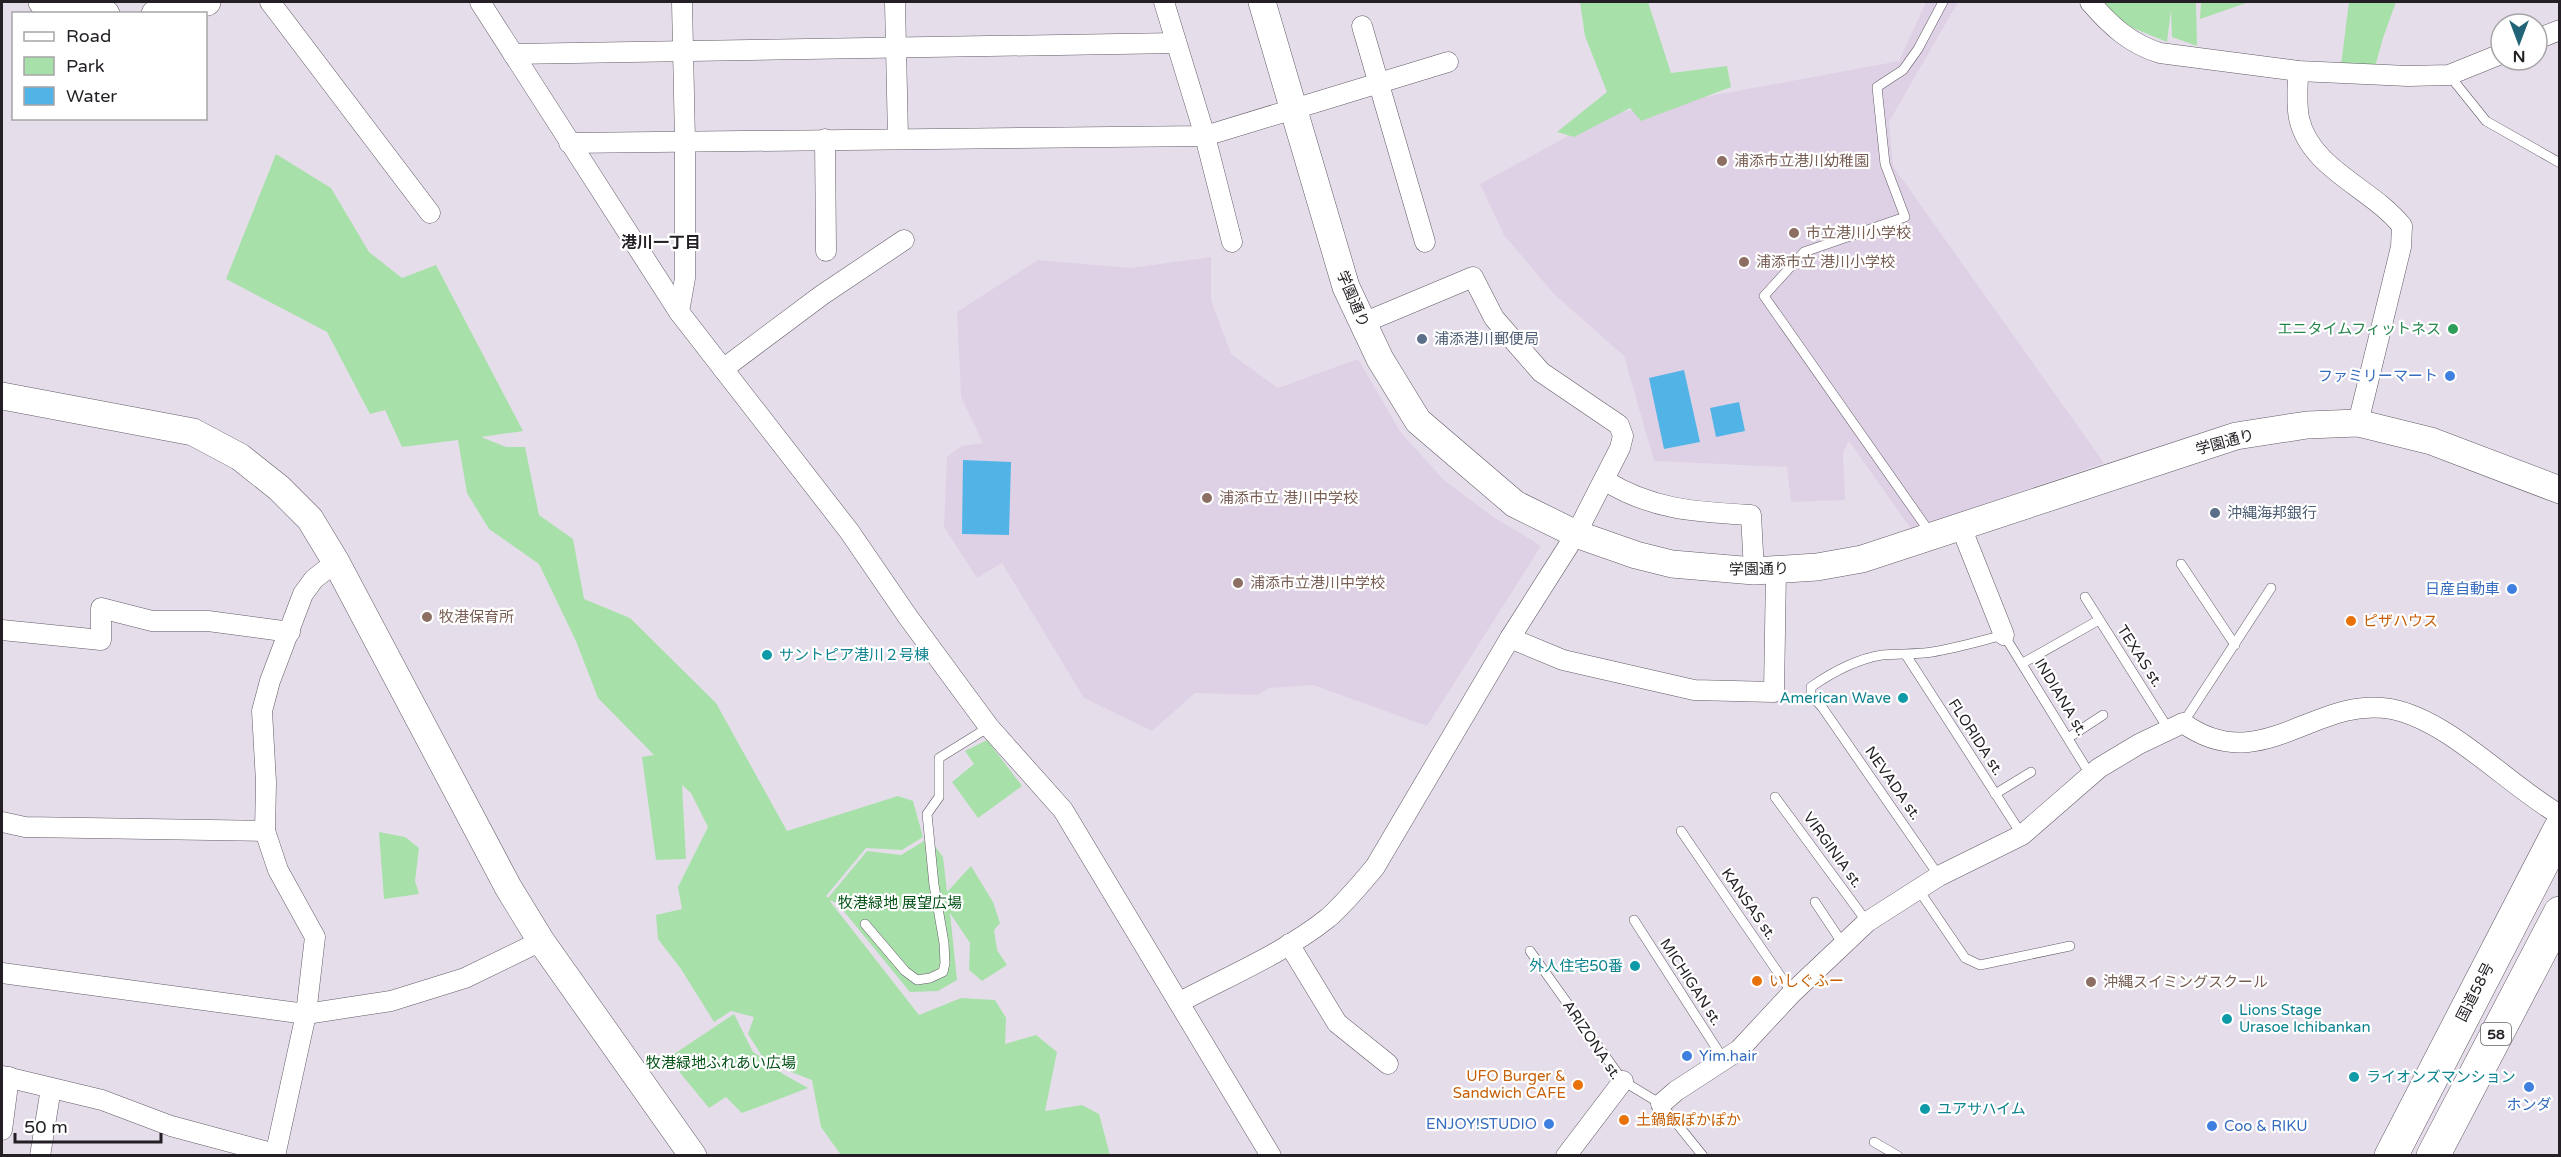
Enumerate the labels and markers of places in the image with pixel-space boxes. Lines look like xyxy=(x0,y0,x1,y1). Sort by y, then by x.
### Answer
place label: 浦添市立港川幼稚園 xyxy=(1734,152,1869,170)
marker: 浦添市立港川幼稚園 xyxy=(1715,154,1729,168)
place label: 市立港川小学校 xyxy=(1806,224,1911,242)
marker: 市立港川小学校 xyxy=(1787,226,1801,240)
place label: 浦添市立 港川小学校 xyxy=(1756,253,1895,271)
marker: 浦添市立 港川小学校 xyxy=(1737,255,1751,269)
place label: エニタイムフィットネス xyxy=(2277,320,2441,338)
marker: エニタイムフィットネス xyxy=(2446,322,2460,336)
place label: 浦添港川郵便局 xyxy=(1434,330,1539,348)
marker: 浦添港川郵便局 xyxy=(1415,332,1429,346)
place label: ファミリーマート xyxy=(2318,367,2438,385)
marker: ファミリーマート xyxy=(2443,369,2457,383)
place label: 浦添市立 港川中学校 xyxy=(1219,489,1358,507)
marker: 浦添市立 港川中学校 xyxy=(1200,491,1214,505)
place label: 沖縄海邦銀行 xyxy=(2227,504,2317,522)
marker: 沖縄海邦銀行 xyxy=(2208,506,2222,520)
place label: 浦添市立港川中学校 xyxy=(1250,574,1385,592)
marker: 浦添市立港川中学校 xyxy=(1231,576,1245,590)
place label: 日産自動車 xyxy=(2425,580,2500,598)
marker: 日産自動車 xyxy=(2505,582,2519,596)
place label: 牧港保育所 xyxy=(439,608,514,626)
marker: 牧港保育所 xyxy=(420,610,434,624)
place label: ピザハウス xyxy=(2363,612,2438,630)
marker: ピザハウス xyxy=(2344,614,2358,628)
place label: サントピア港川２号棟 xyxy=(779,646,929,664)
marker: サントピア港川２号棟 xyxy=(760,648,774,662)
place label: American Wave xyxy=(1780,689,1891,707)
marker: American Wave xyxy=(1896,691,1910,705)
place label: 外人住宅50番 xyxy=(1529,957,1623,975)
marker: 外人住宅50番 xyxy=(1628,959,1642,973)
place label: いしぐふー xyxy=(1769,972,1844,990)
place label: 沖縄スイミングスクール xyxy=(2103,973,2268,991)
marker: いしぐふー xyxy=(1750,974,1764,988)
marker: 沖縄スイミングスクール xyxy=(2084,975,2098,989)
place label: Lions Stage Urasoe Ichibankan xyxy=(2239,1001,2371,1036)
marker: Lions Stage Urasoe Ichibankan xyxy=(2220,1012,2234,1026)
place label: Yim.hair xyxy=(1699,1047,1757,1065)
marker: Yim.hair xyxy=(1680,1049,1694,1063)
place label: UFO Burger & Sandwich CAFE xyxy=(1453,1067,1566,1102)
place label: ライオンズマンション xyxy=(2366,1068,2516,1086)
marker: ライオンズマンション xyxy=(2347,1070,2361,1084)
marker: UFO Burger & Sandwich CAFE xyxy=(1571,1078,1585,1092)
marker: ホンダ xyxy=(2522,1080,2536,1094)
place label: ホンダ xyxy=(2506,1096,2552,1114)
place label: ユアサハイム xyxy=(1937,1100,2026,1118)
marker: ユアサハイム xyxy=(1918,1102,1932,1116)
place label: 土鍋飯ぽかぽか xyxy=(1636,1111,1741,1129)
marker: 土鍋飯ぽかぽか xyxy=(1617,1113,1631,1127)
place label: ENJOY!STUDIO xyxy=(1426,1115,1537,1133)
marker: ENJOY!STUDIO xyxy=(1542,1117,1556,1131)
place label: Coo & RIKU xyxy=(2224,1117,2308,1135)
marker: Coo & RIKU xyxy=(2205,1119,2219,1133)

